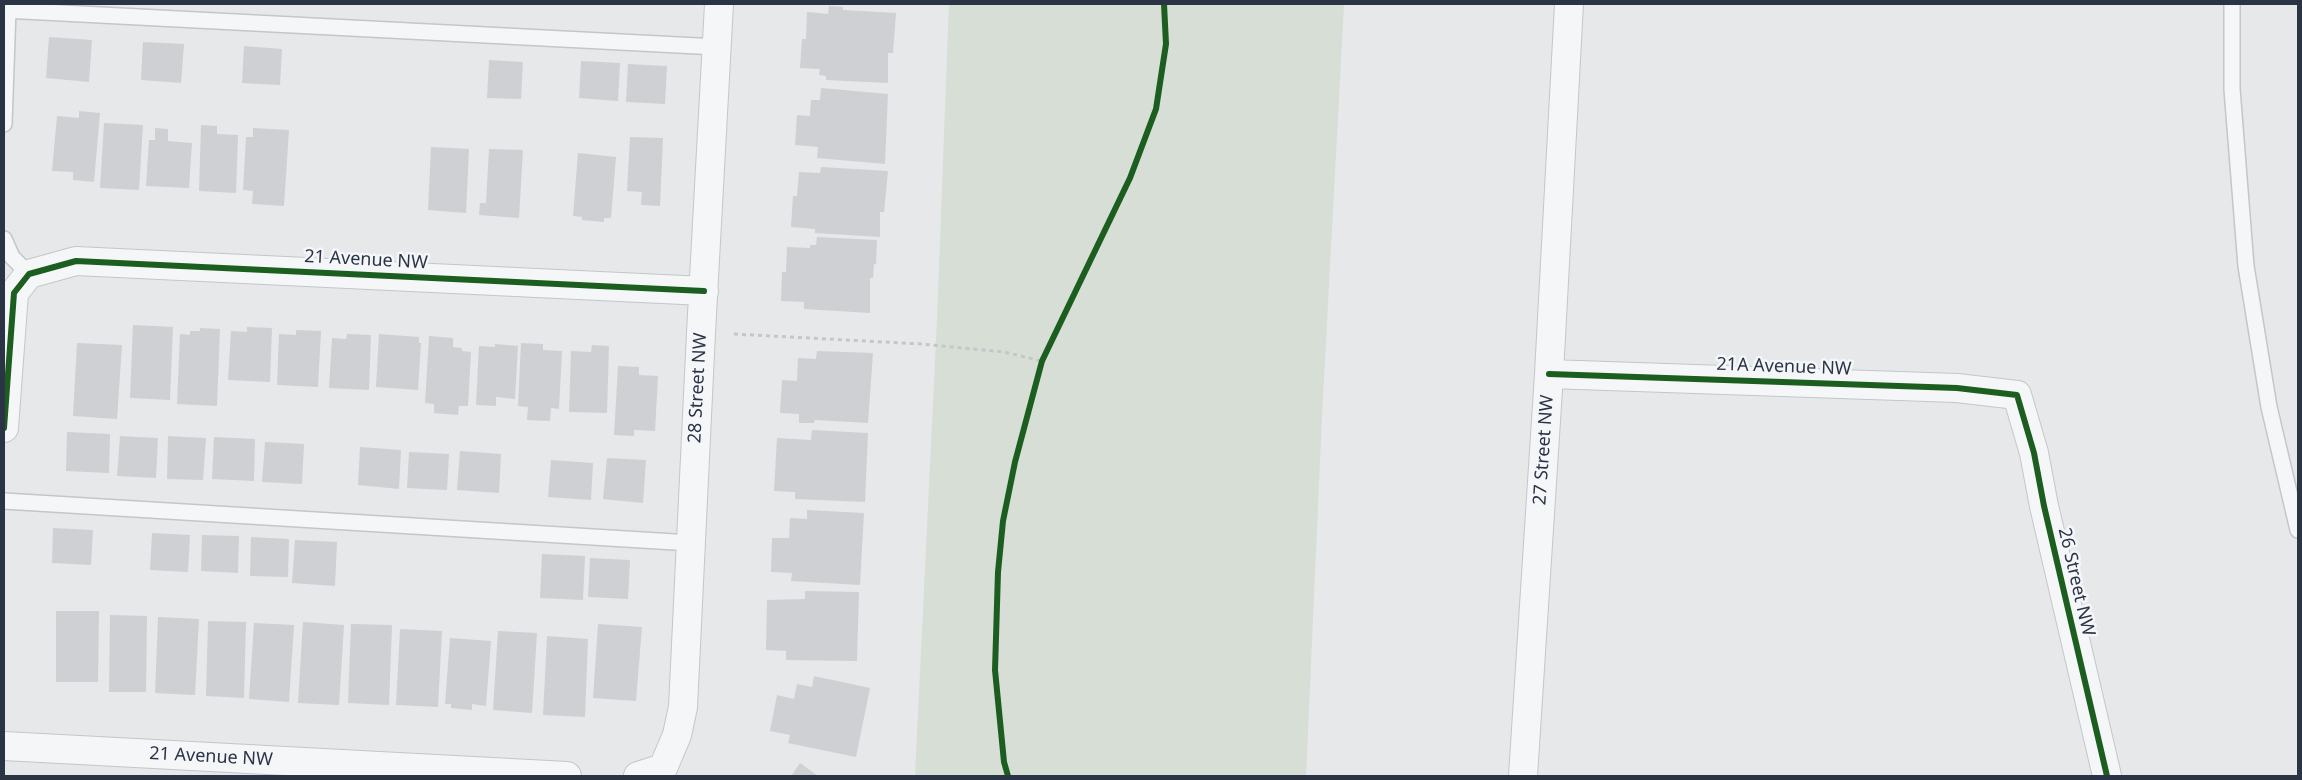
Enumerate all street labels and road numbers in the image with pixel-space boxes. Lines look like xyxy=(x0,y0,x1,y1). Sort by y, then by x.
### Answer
street label: 21 Avenue NW xyxy=(304,246,428,274)
street label: 28 Street NW xyxy=(684,332,712,444)
street label: 21A Avenue NW xyxy=(1716,354,1852,380)
street label: 27 Street NW xyxy=(1529,394,1559,506)
street label: 26 Street NW xyxy=(2053,526,2099,638)
street label: 21 Avenue NW xyxy=(149,743,273,771)

